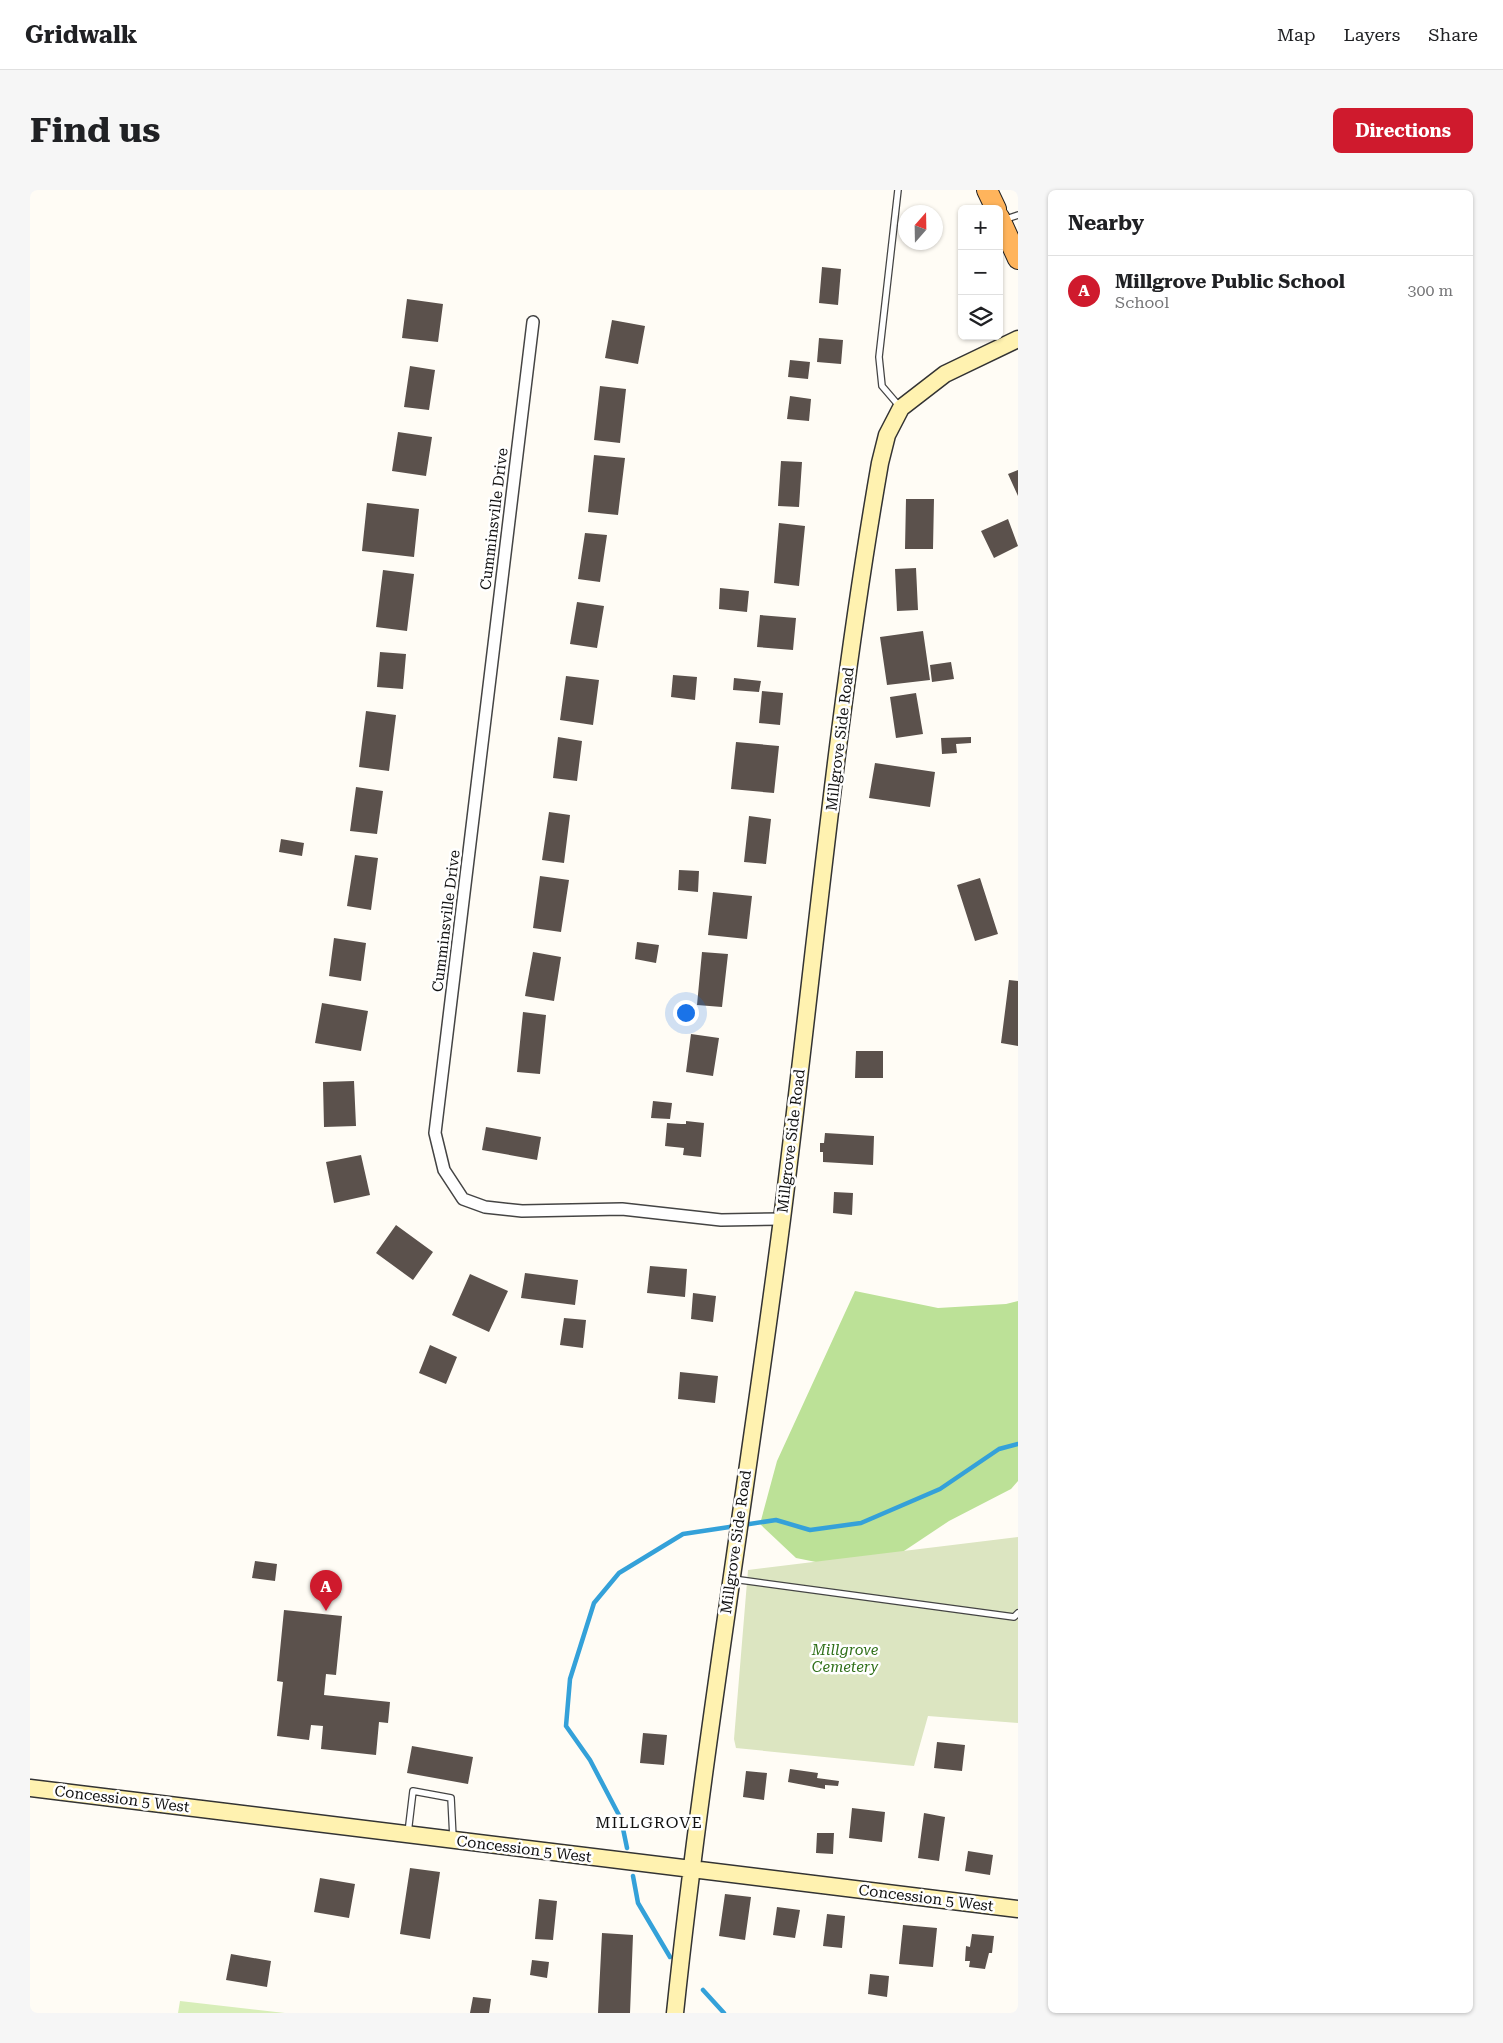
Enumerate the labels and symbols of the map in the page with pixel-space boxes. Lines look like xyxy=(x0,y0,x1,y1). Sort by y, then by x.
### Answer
north arrow xyxy=(898,205,943,250)
street label: Cumminsville Drive xyxy=(476,447,512,591)
street label: Millgrove Side Road xyxy=(822,666,858,812)
street label: Cumminsville Drive xyxy=(428,849,464,993)
your location xyxy=(673,1000,699,1026)
street label: Millgrove Side Road xyxy=(773,1068,809,1214)
street label: Millgrove Side Road xyxy=(717,1469,755,1615)
pin: A xyxy=(310,1570,342,1611)
park label: Millgrove Cemetery xyxy=(811,1641,879,1676)
street label: Concession 5 West xyxy=(54,1782,191,1816)
district label: MILLGROVE xyxy=(595,1813,703,1832)
street label: Concession 5 West xyxy=(456,1832,593,1866)
street label: Concession 5 West xyxy=(858,1881,995,1915)

